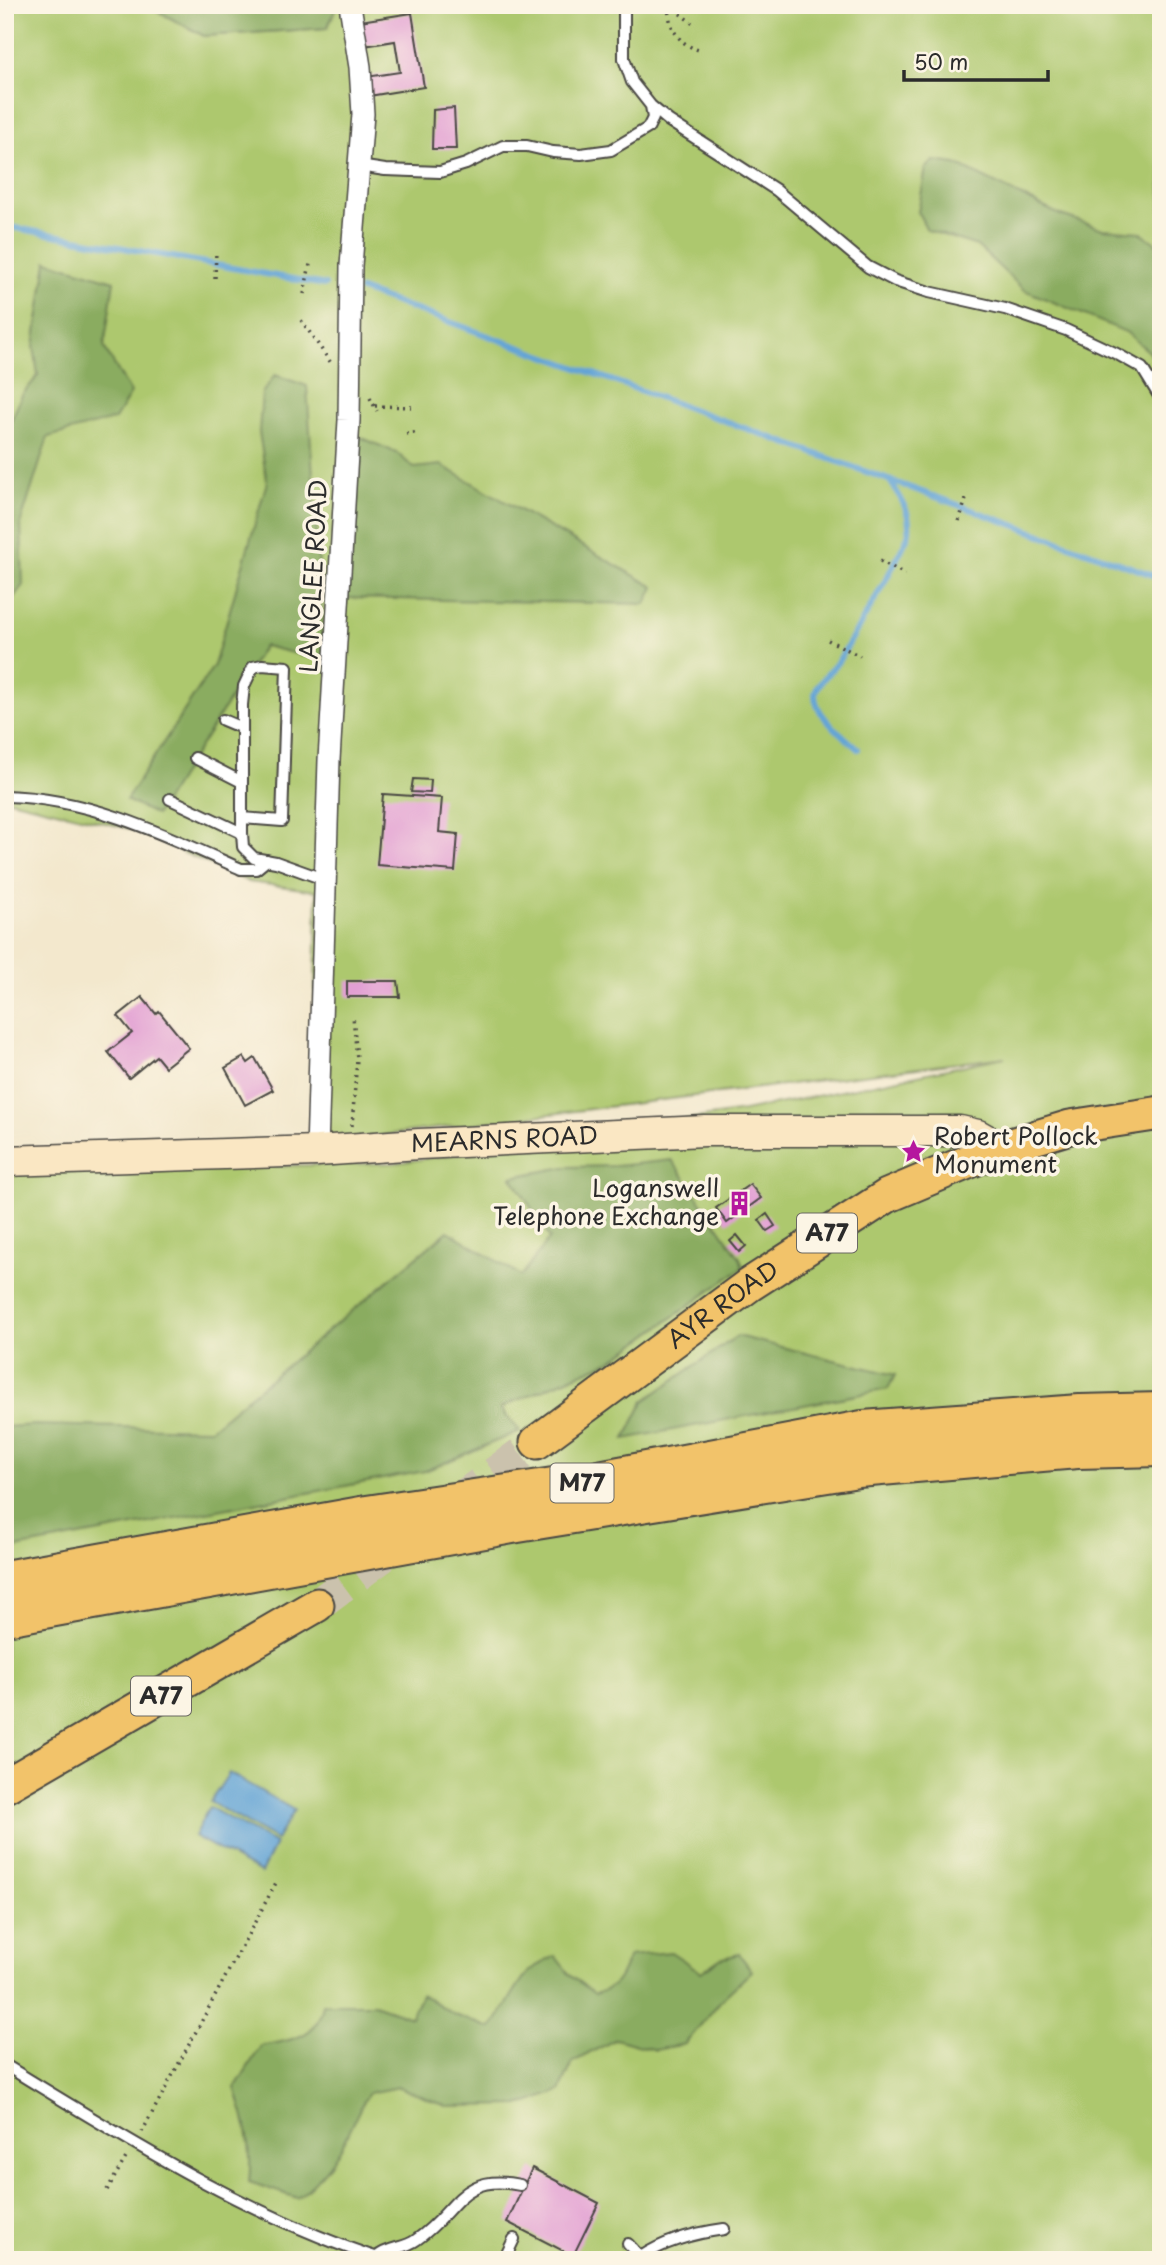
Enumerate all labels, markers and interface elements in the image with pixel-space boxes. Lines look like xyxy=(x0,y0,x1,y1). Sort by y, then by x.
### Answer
scale bar xyxy=(904,38,1047,82)
text: 50 m xyxy=(914,45,968,77)
street label: LANGLEE ROAD xyxy=(289,478,335,673)
street label: MEARNS ROAD xyxy=(410,1116,599,1160)
place label: Robert Pollock Monument xyxy=(934,1117,1098,1181)
place icon: Robert Pollock Monument xyxy=(900,1137,928,1165)
place label: Loganswell Telephone Exchange xyxy=(493,1169,719,1233)
building icon: Loganswell Telephone Exchange xyxy=(725,1189,753,1217)
road number: A77 xyxy=(797,1214,857,1252)
street label: AYR ROAD xyxy=(658,1251,785,1356)
road number: M77 xyxy=(550,1464,614,1502)
road number: A77 xyxy=(131,1676,191,1716)

